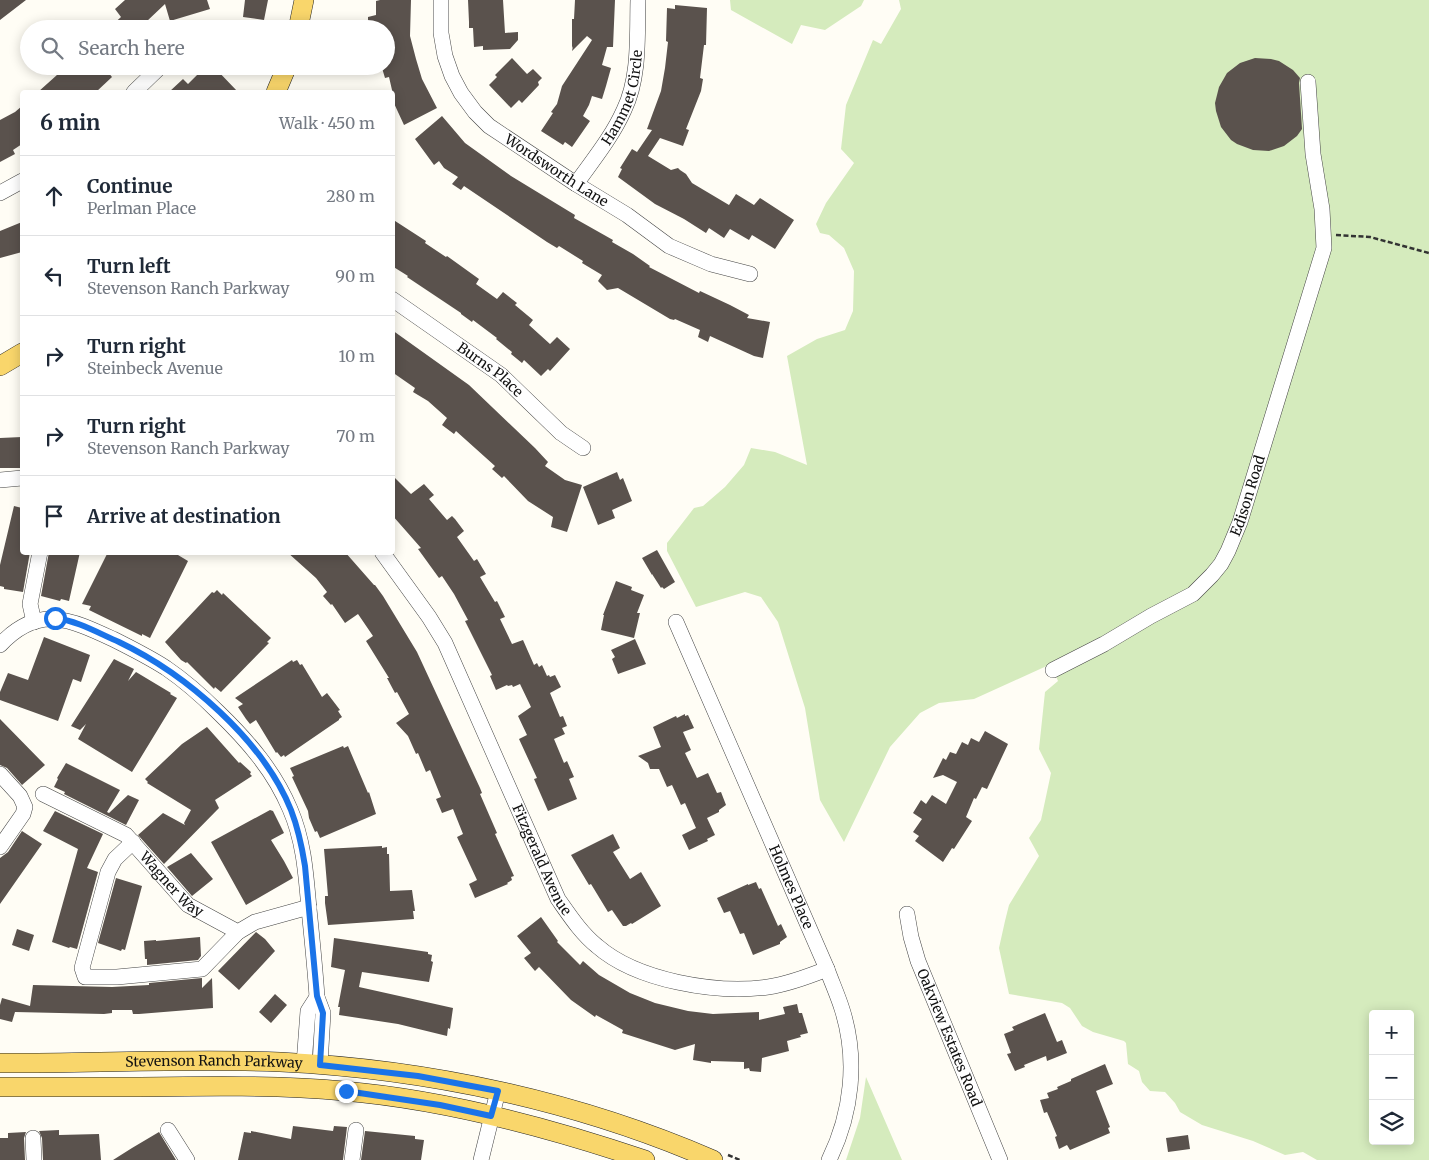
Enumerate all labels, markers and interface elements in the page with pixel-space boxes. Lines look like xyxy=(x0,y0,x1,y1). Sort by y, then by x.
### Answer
search box xyxy=(20,20,395,75)
icon: search xyxy=(38,34,66,62)
text: Search here xyxy=(78,36,185,60)
street label: Hammet Circle xyxy=(597,49,646,149)
text: 6 min xyxy=(40,109,100,136)
text: Walk · 450 m xyxy=(279,113,375,133)
street label: Wordsworth Lane xyxy=(500,129,612,211)
text: Continue xyxy=(87,174,173,198)
icon: ahead xyxy=(40,182,68,210)
text: 280 m xyxy=(326,186,375,206)
text: Perlman Place xyxy=(87,198,196,218)
text: Turn left xyxy=(87,254,171,278)
icon: left xyxy=(40,262,68,290)
text: 90 m xyxy=(335,266,375,286)
text: Stevenson Ranch Parkway xyxy=(87,278,290,298)
text: Turn right xyxy=(87,334,186,358)
street label: Burns Place xyxy=(454,338,527,401)
icon: right xyxy=(40,342,68,370)
text: 10 m xyxy=(338,346,375,366)
text: Steinbeck Avenue xyxy=(87,358,223,378)
text: Turn right xyxy=(87,414,186,438)
icon: right xyxy=(40,422,68,450)
text: 70 m xyxy=(336,426,375,446)
text: Stevenson Ranch Parkway xyxy=(87,438,290,458)
street label: Edison Road xyxy=(1226,453,1269,539)
icon: arrive xyxy=(40,502,68,530)
text: Arrive at destination xyxy=(87,504,281,528)
route start xyxy=(44,607,67,630)
street label: Fitzgerald Avenue xyxy=(508,801,576,919)
street label: Holmes Place xyxy=(765,842,818,932)
street label: Wagner Way xyxy=(135,847,207,921)
street label: Oakview Estates Road xyxy=(913,966,986,1110)
map controls xyxy=(1369,1010,1414,1145)
button: + xyxy=(1369,1010,1414,1055)
street label: Stevenson Ranch Parkway xyxy=(125,1052,304,1072)
button: − xyxy=(1369,1055,1414,1100)
route end xyxy=(335,1080,358,1103)
button: layers xyxy=(1369,1100,1414,1145)

